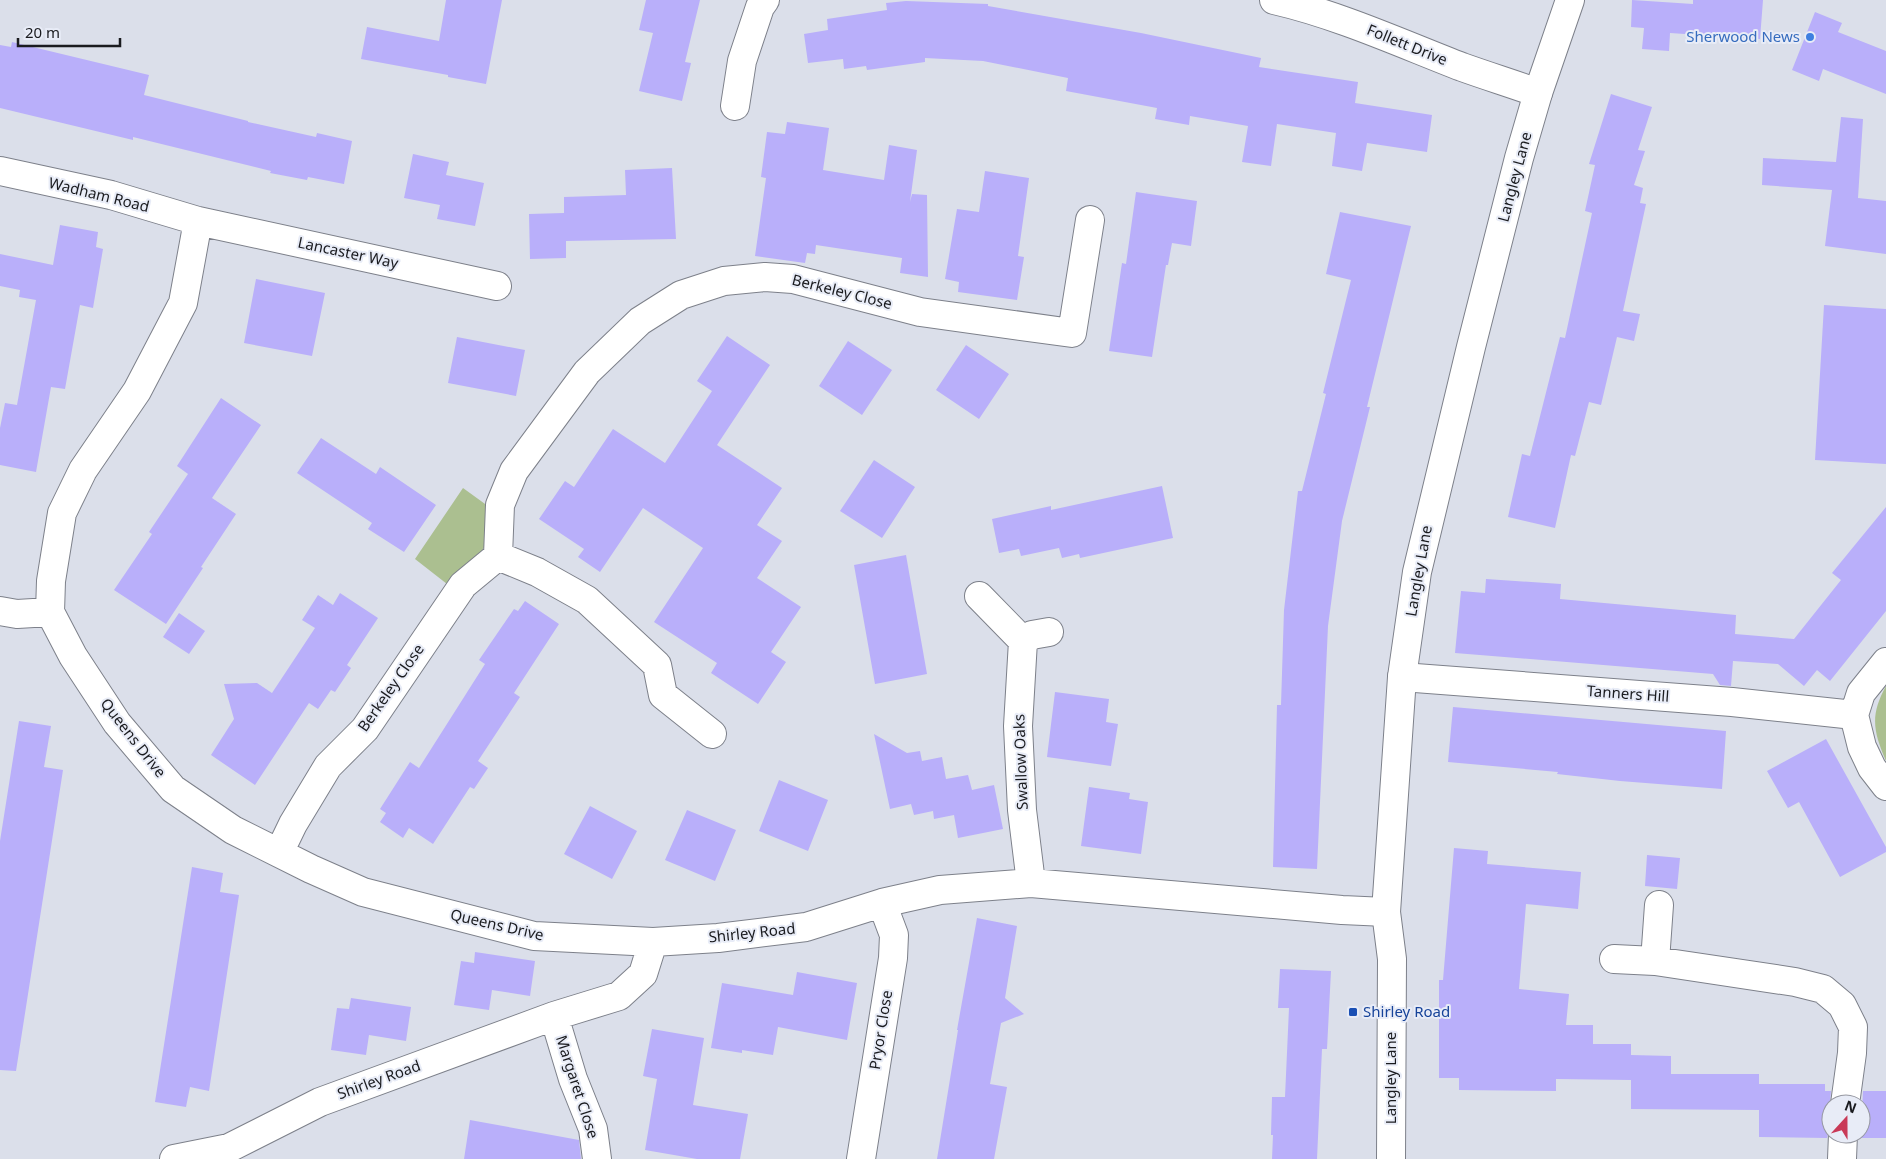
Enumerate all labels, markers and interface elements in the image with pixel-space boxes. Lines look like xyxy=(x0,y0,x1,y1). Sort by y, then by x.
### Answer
scale bar xyxy=(18,15,120,47)
street label: Follett Drive xyxy=(1364,19,1450,69)
text: 20 m xyxy=(25,22,60,42)
place label: Sherwood News xyxy=(1686,26,1800,46)
marker: Sherwood News xyxy=(1804,31,1816,43)
street label: Langley Lane xyxy=(1492,130,1536,224)
street label: Wadham Road xyxy=(47,172,152,216)
street label: Lancaster Way xyxy=(296,232,401,272)
street label: Berkeley Close xyxy=(790,269,894,313)
street label: Langley Lane xyxy=(1400,524,1436,618)
street label: Berkeley Close xyxy=(353,640,428,735)
street label: Tanners Hill xyxy=(1586,680,1670,706)
street label: Queens Drive xyxy=(97,694,171,781)
street label: Swallow Oaks xyxy=(1008,714,1032,810)
street label: Queens Drive xyxy=(449,904,546,944)
street label: Shirley Road xyxy=(707,918,796,947)
street label: Pryor Close xyxy=(864,989,896,1071)
place label: Shirley Road xyxy=(1363,1001,1450,1021)
marker: Shirley Road xyxy=(1347,1006,1359,1018)
street label: Langley Lane xyxy=(1380,1032,1400,1124)
street label: Margaret Close xyxy=(552,1033,604,1141)
street label: Shirley Road xyxy=(334,1055,423,1103)
north arrow xyxy=(1821,1094,1871,1144)
text: N xyxy=(1842,1095,1860,1117)

